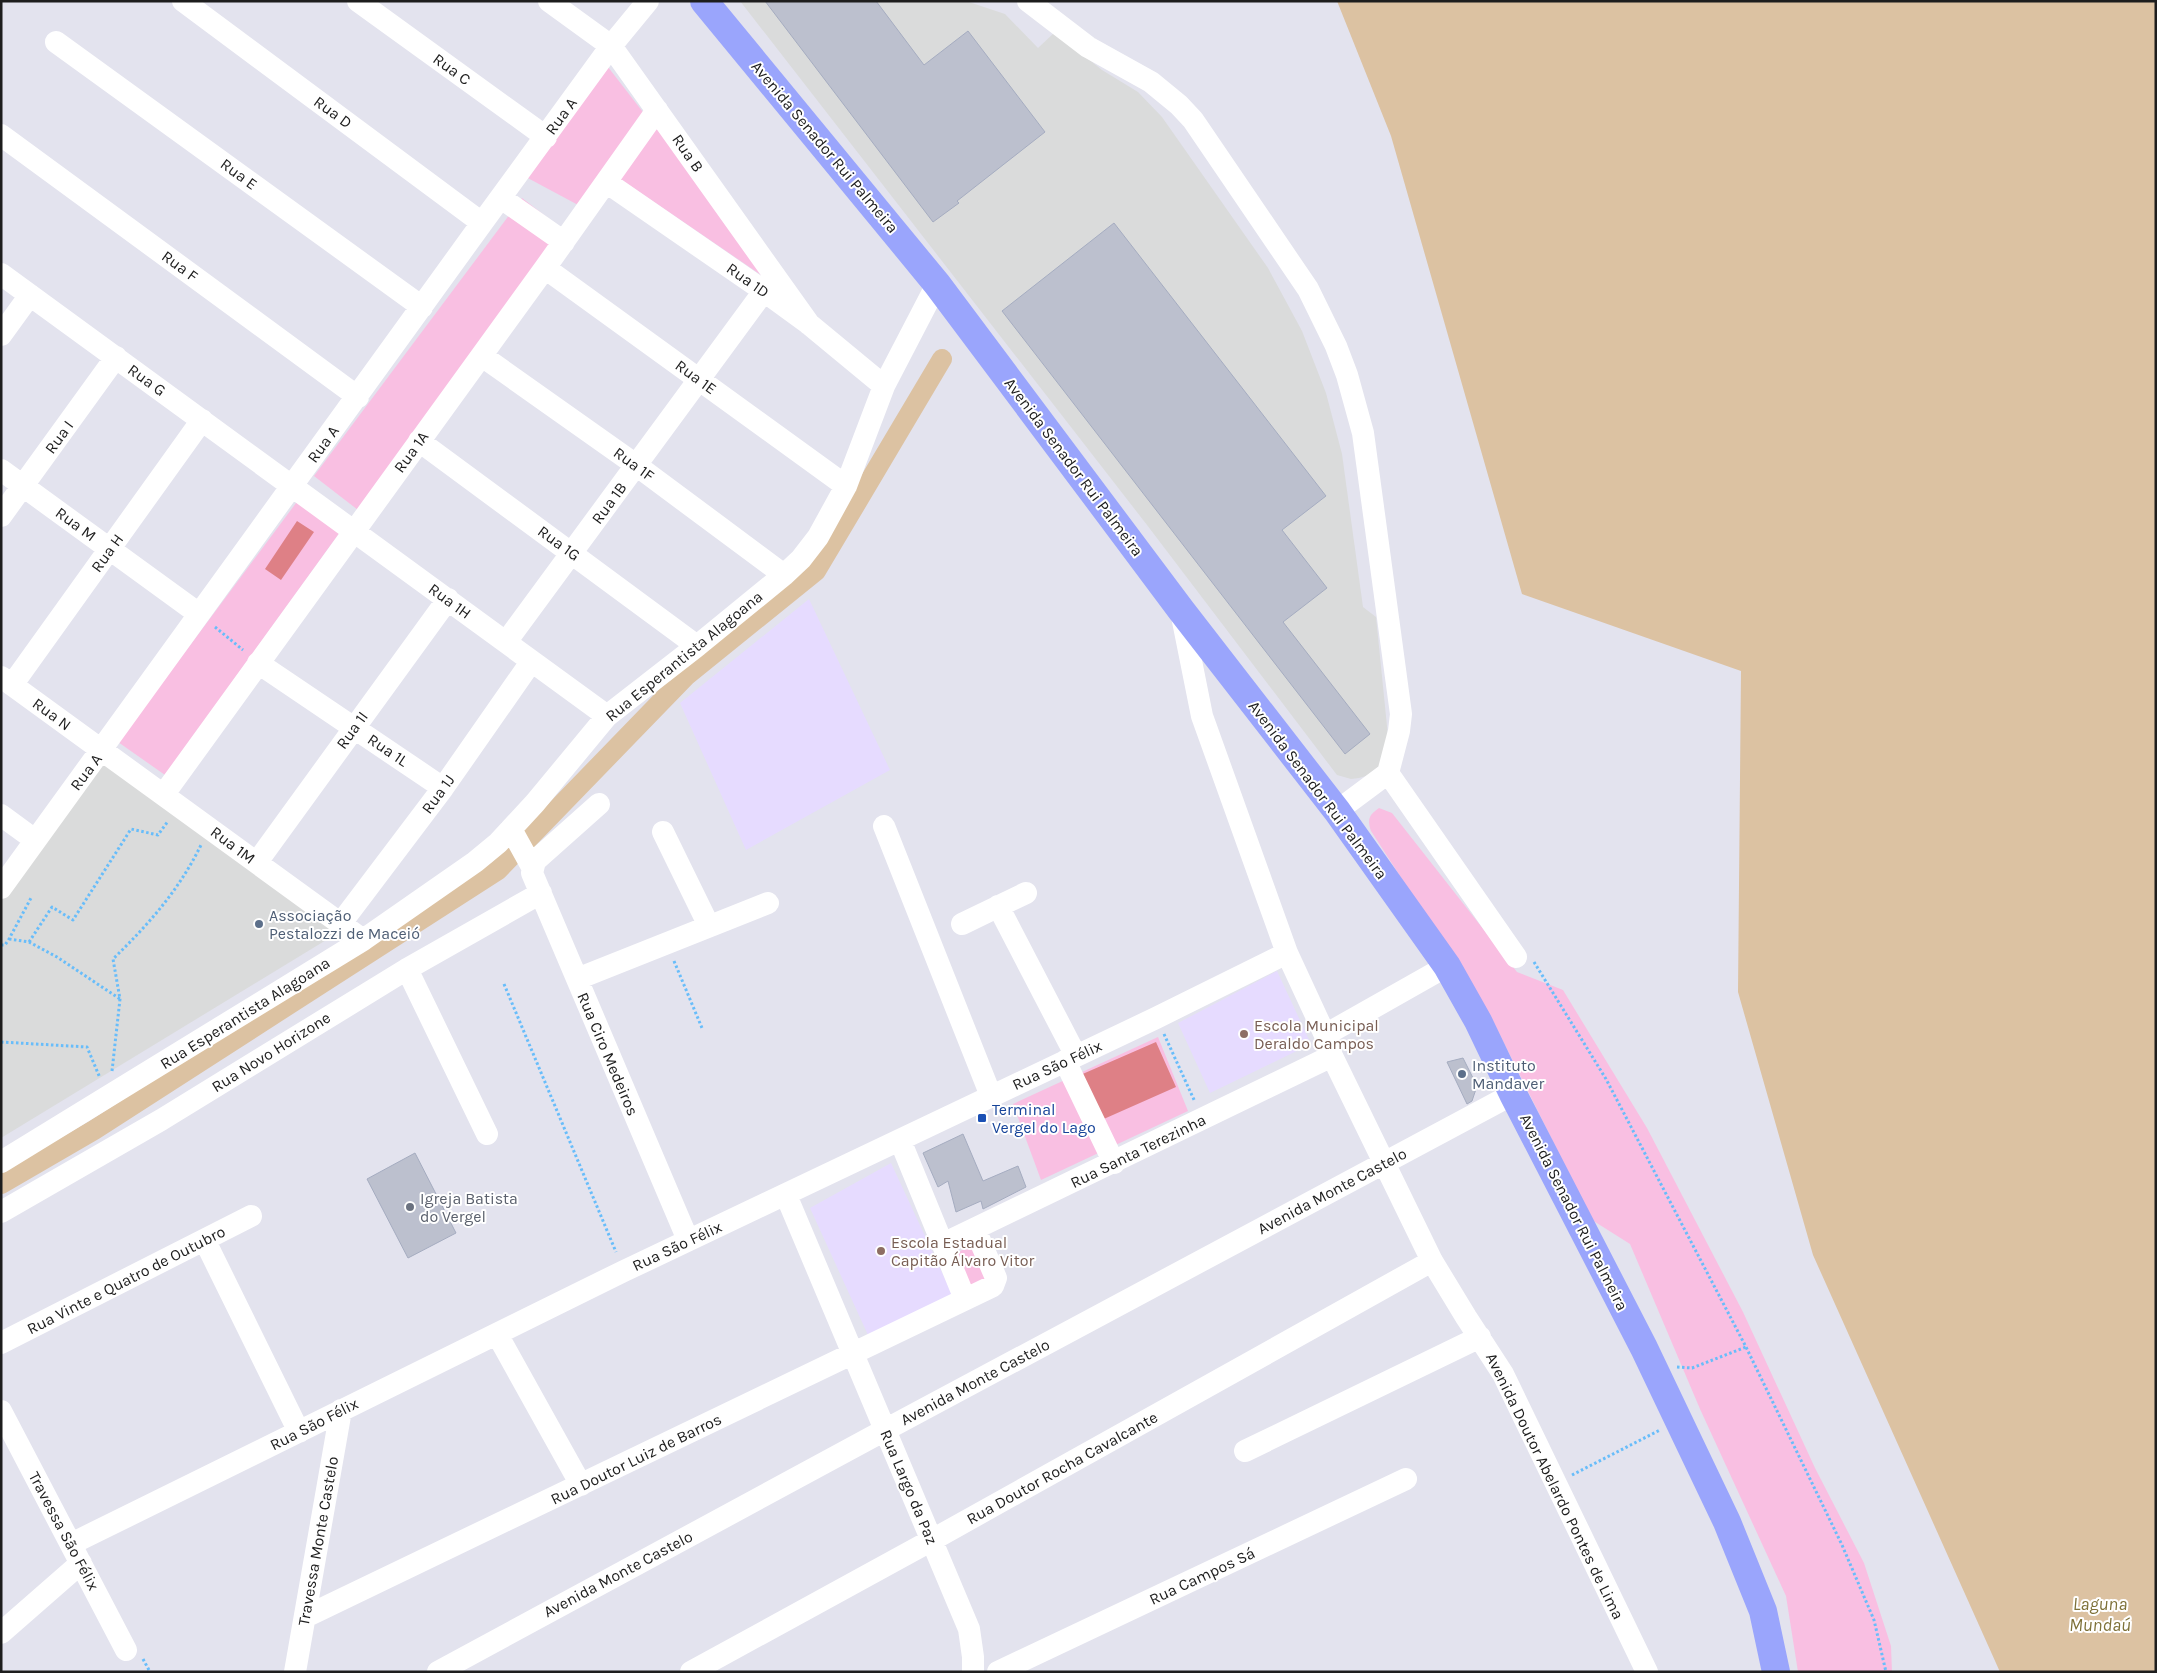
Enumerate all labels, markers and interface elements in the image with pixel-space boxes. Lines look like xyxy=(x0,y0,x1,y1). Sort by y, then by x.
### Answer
street label: Rua C xyxy=(429,49,475,89)
street label: Avenida Senador Rui Palmeira xyxy=(747,57,903,237)
street label: Rua D xyxy=(310,92,356,132)
street label: Rua A xyxy=(541,94,581,138)
street label: Rua B xyxy=(668,130,708,176)
street label: Rua E xyxy=(217,154,261,194)
street label: Rua F xyxy=(158,246,202,286)
street label: Rua 1D xyxy=(723,258,773,302)
street label: Rua 1E xyxy=(672,356,720,398)
street label: Rua G xyxy=(124,360,170,400)
street label: Avenida Senador Rui Palmeira xyxy=(1001,374,1147,560)
street label: Rua I xyxy=(41,417,77,457)
street label: Rua A xyxy=(303,422,343,466)
street label: Rua 1A xyxy=(390,428,432,476)
street label: Rua 1F xyxy=(610,443,658,485)
street label: Rua 1B xyxy=(587,478,631,528)
street label: Rua M xyxy=(52,503,100,545)
street label: Rua 1G xyxy=(534,521,584,565)
street label: Rua H xyxy=(87,530,127,576)
street label: Rua 1H xyxy=(425,579,475,623)
street label: Rua Esperantista Alagoana xyxy=(602,587,766,725)
street label: Rua N xyxy=(29,694,75,734)
street label: Avenida Senador Rui Palmeira xyxy=(1245,697,1391,883)
street label: Rua 1I xyxy=(332,707,372,753)
street label: Rua 1L xyxy=(364,730,412,771)
street label: Rua A xyxy=(66,750,106,794)
street label: Rua 1J xyxy=(417,771,459,817)
street label: Rua 1M xyxy=(207,822,259,868)
place label: Associação Pestalozzi de Maceió xyxy=(269,906,420,943)
marker: Associação Pestalozzi de Maceió xyxy=(253,918,265,930)
street label: Rua Esperantista Alagoana xyxy=(157,953,333,1073)
street label: Rua Ciro Medeiros xyxy=(573,989,643,1119)
street label: Rua Novo Horizone xyxy=(208,1008,334,1096)
place label: Escola Municipal Deraldo Campos xyxy=(1254,1016,1379,1053)
marker: Escola Municipal Deraldo Campos xyxy=(1238,1028,1250,1040)
street label: Rua São Félix xyxy=(1009,1036,1105,1094)
place label: Instituto Mandaver xyxy=(1472,1056,1545,1093)
marker: Instituto Mandaver xyxy=(1456,1068,1468,1080)
place label: Terminal Vergel do Lago xyxy=(992,1100,1096,1137)
street label: Rua Santa Terezinha xyxy=(1067,1110,1209,1192)
street label: Avenida Senador Rui Palmeira xyxy=(1516,1110,1632,1314)
marker: Terminal Vergel do Lago xyxy=(976,1112,988,1124)
street label: Avenida Monte Castelo xyxy=(1254,1144,1410,1238)
place label: Igreja Batista do Vergel xyxy=(420,1189,518,1226)
marker: Igreja Batista do Vergel xyxy=(404,1201,416,1213)
street label: Rua São Félix xyxy=(629,1217,725,1275)
street label: Rua Vinte e Quatro de Outubro xyxy=(24,1222,228,1338)
place label: Escola Estadual Capitão Álvaro Vitor xyxy=(891,1233,1034,1270)
marker: Escola Estadual Capitão Álvaro Vitor xyxy=(875,1245,887,1257)
street label: Avenida Monte Castelo xyxy=(897,1335,1053,1429)
street label: Avenida Doutor Abelardo Pontes de Lima xyxy=(1482,1350,1628,1622)
street label: Rua São Félix xyxy=(267,1394,361,1454)
street label: Rua Doutor Rocha Cavalcante xyxy=(963,1407,1161,1529)
street label: Rua Doutor Luiz de Barros xyxy=(547,1409,725,1509)
street label: Rua Largo da Paz xyxy=(876,1427,942,1547)
street label: Travessa Monte Castelo xyxy=(294,1455,342,1627)
street label: Travessa São Félix xyxy=(25,1468,103,1594)
street label: Avenida Monte Castelo xyxy=(540,1527,696,1621)
street label: Rua Campos Sá xyxy=(1146,1543,1258,1609)
water label: Laguna Mundaú xyxy=(2069,1593,2131,1636)

